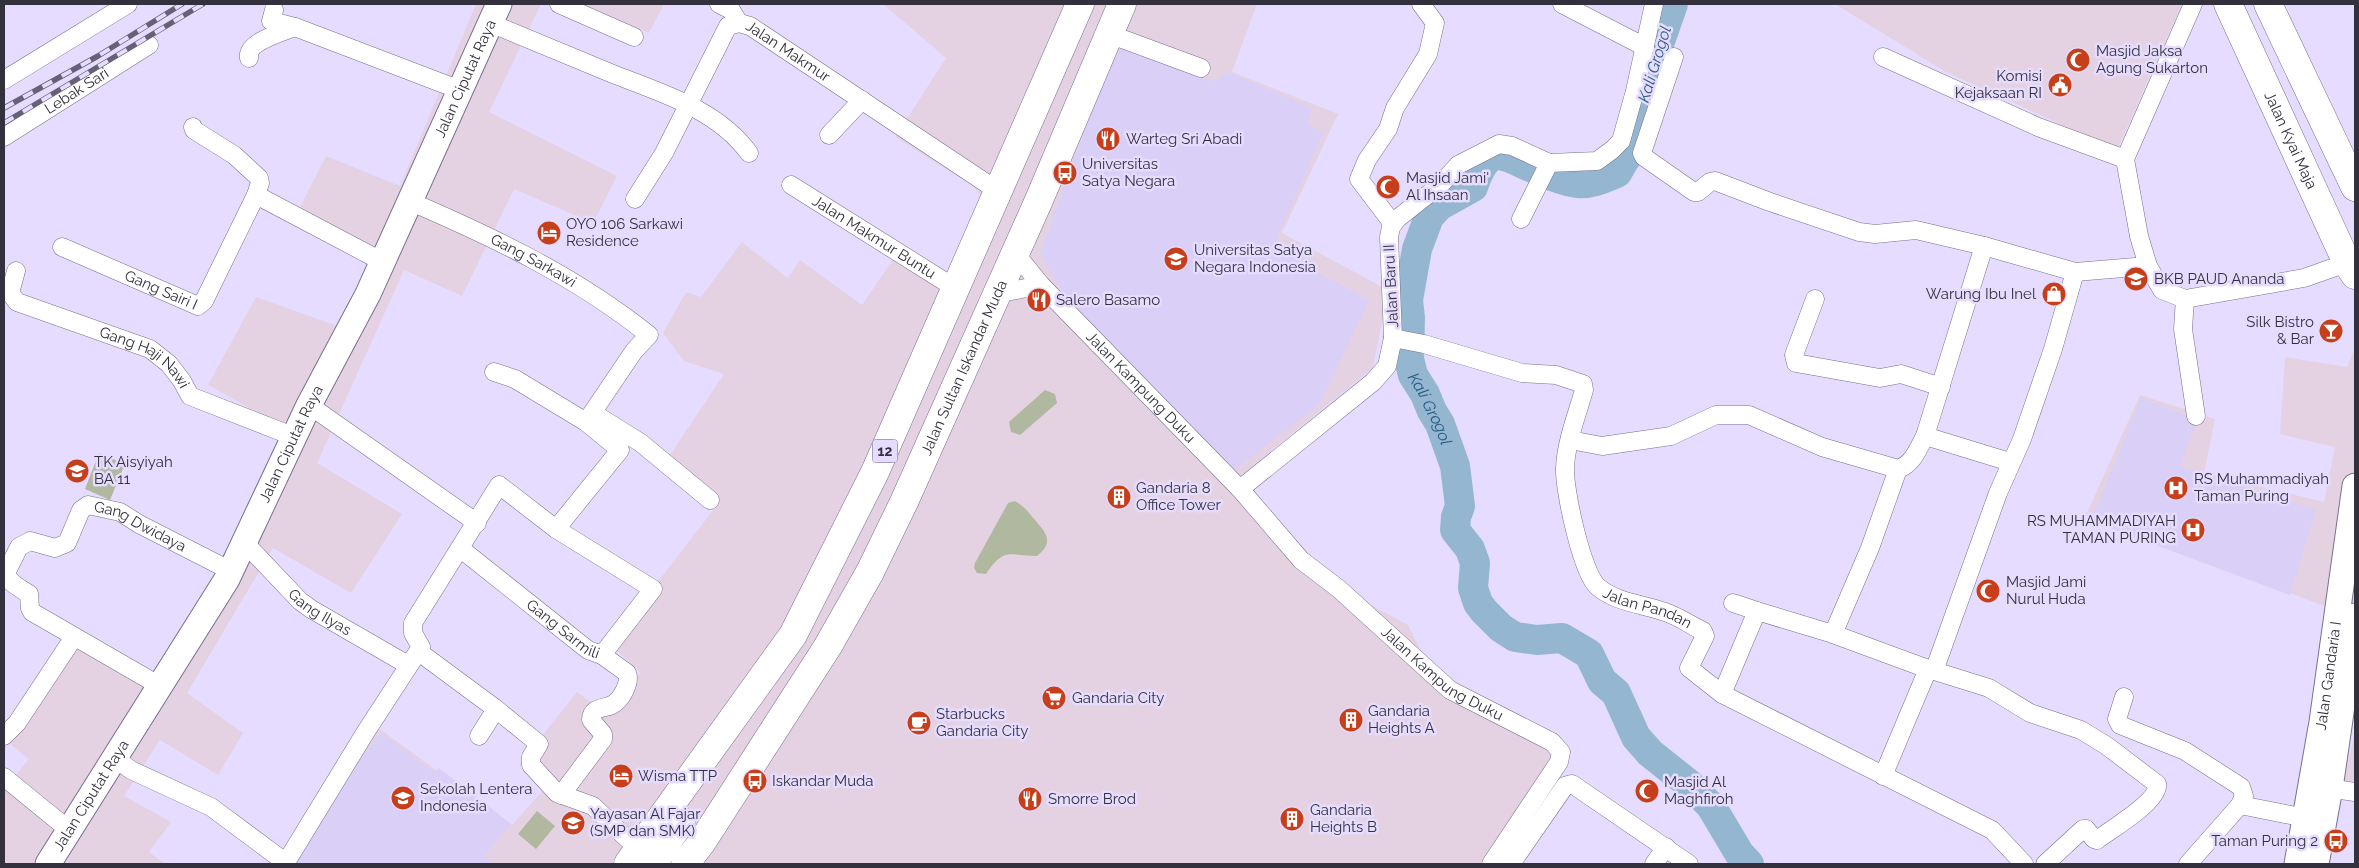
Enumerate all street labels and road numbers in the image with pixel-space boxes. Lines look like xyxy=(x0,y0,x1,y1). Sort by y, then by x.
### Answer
street label: Jalan Ciputat Raya xyxy=(431,17,500,140)
street label: Jalan Makmur xyxy=(742,17,834,86)
street label: Lebak Sari xyxy=(41,64,112,118)
street label: Jalan Kyai Maja xyxy=(2260,89,2321,192)
street label: Jalan Makmur Buntu xyxy=(809,192,939,283)
street label: Gang Sarkawi xyxy=(488,230,580,291)
street label: Jalan Baru II xyxy=(1380,244,1402,328)
street label: Gang Sairi I xyxy=(122,266,200,314)
street label: Jalan Sultan Iskandar Muda xyxy=(917,277,1011,458)
street label: Gang Haji Nawi xyxy=(97,323,193,391)
street label: Jalan Kampung Duku xyxy=(1082,328,1199,447)
street label: Jalan Ciputat Raya xyxy=(255,382,327,505)
road number: 12 xyxy=(872,440,898,462)
street label: Gang Dwidaya xyxy=(92,498,189,556)
street label: Jalan Pandan xyxy=(1600,584,1695,632)
street label: Gang Ilyas xyxy=(284,585,354,639)
street label: Gang Sarmili xyxy=(523,596,602,662)
street label: Jalan Gandaria I xyxy=(2312,620,2345,731)
street label: Jalan Kampung Duku xyxy=(1377,623,1506,725)
street label: Jalan Ciputat Raya xyxy=(50,737,133,854)

